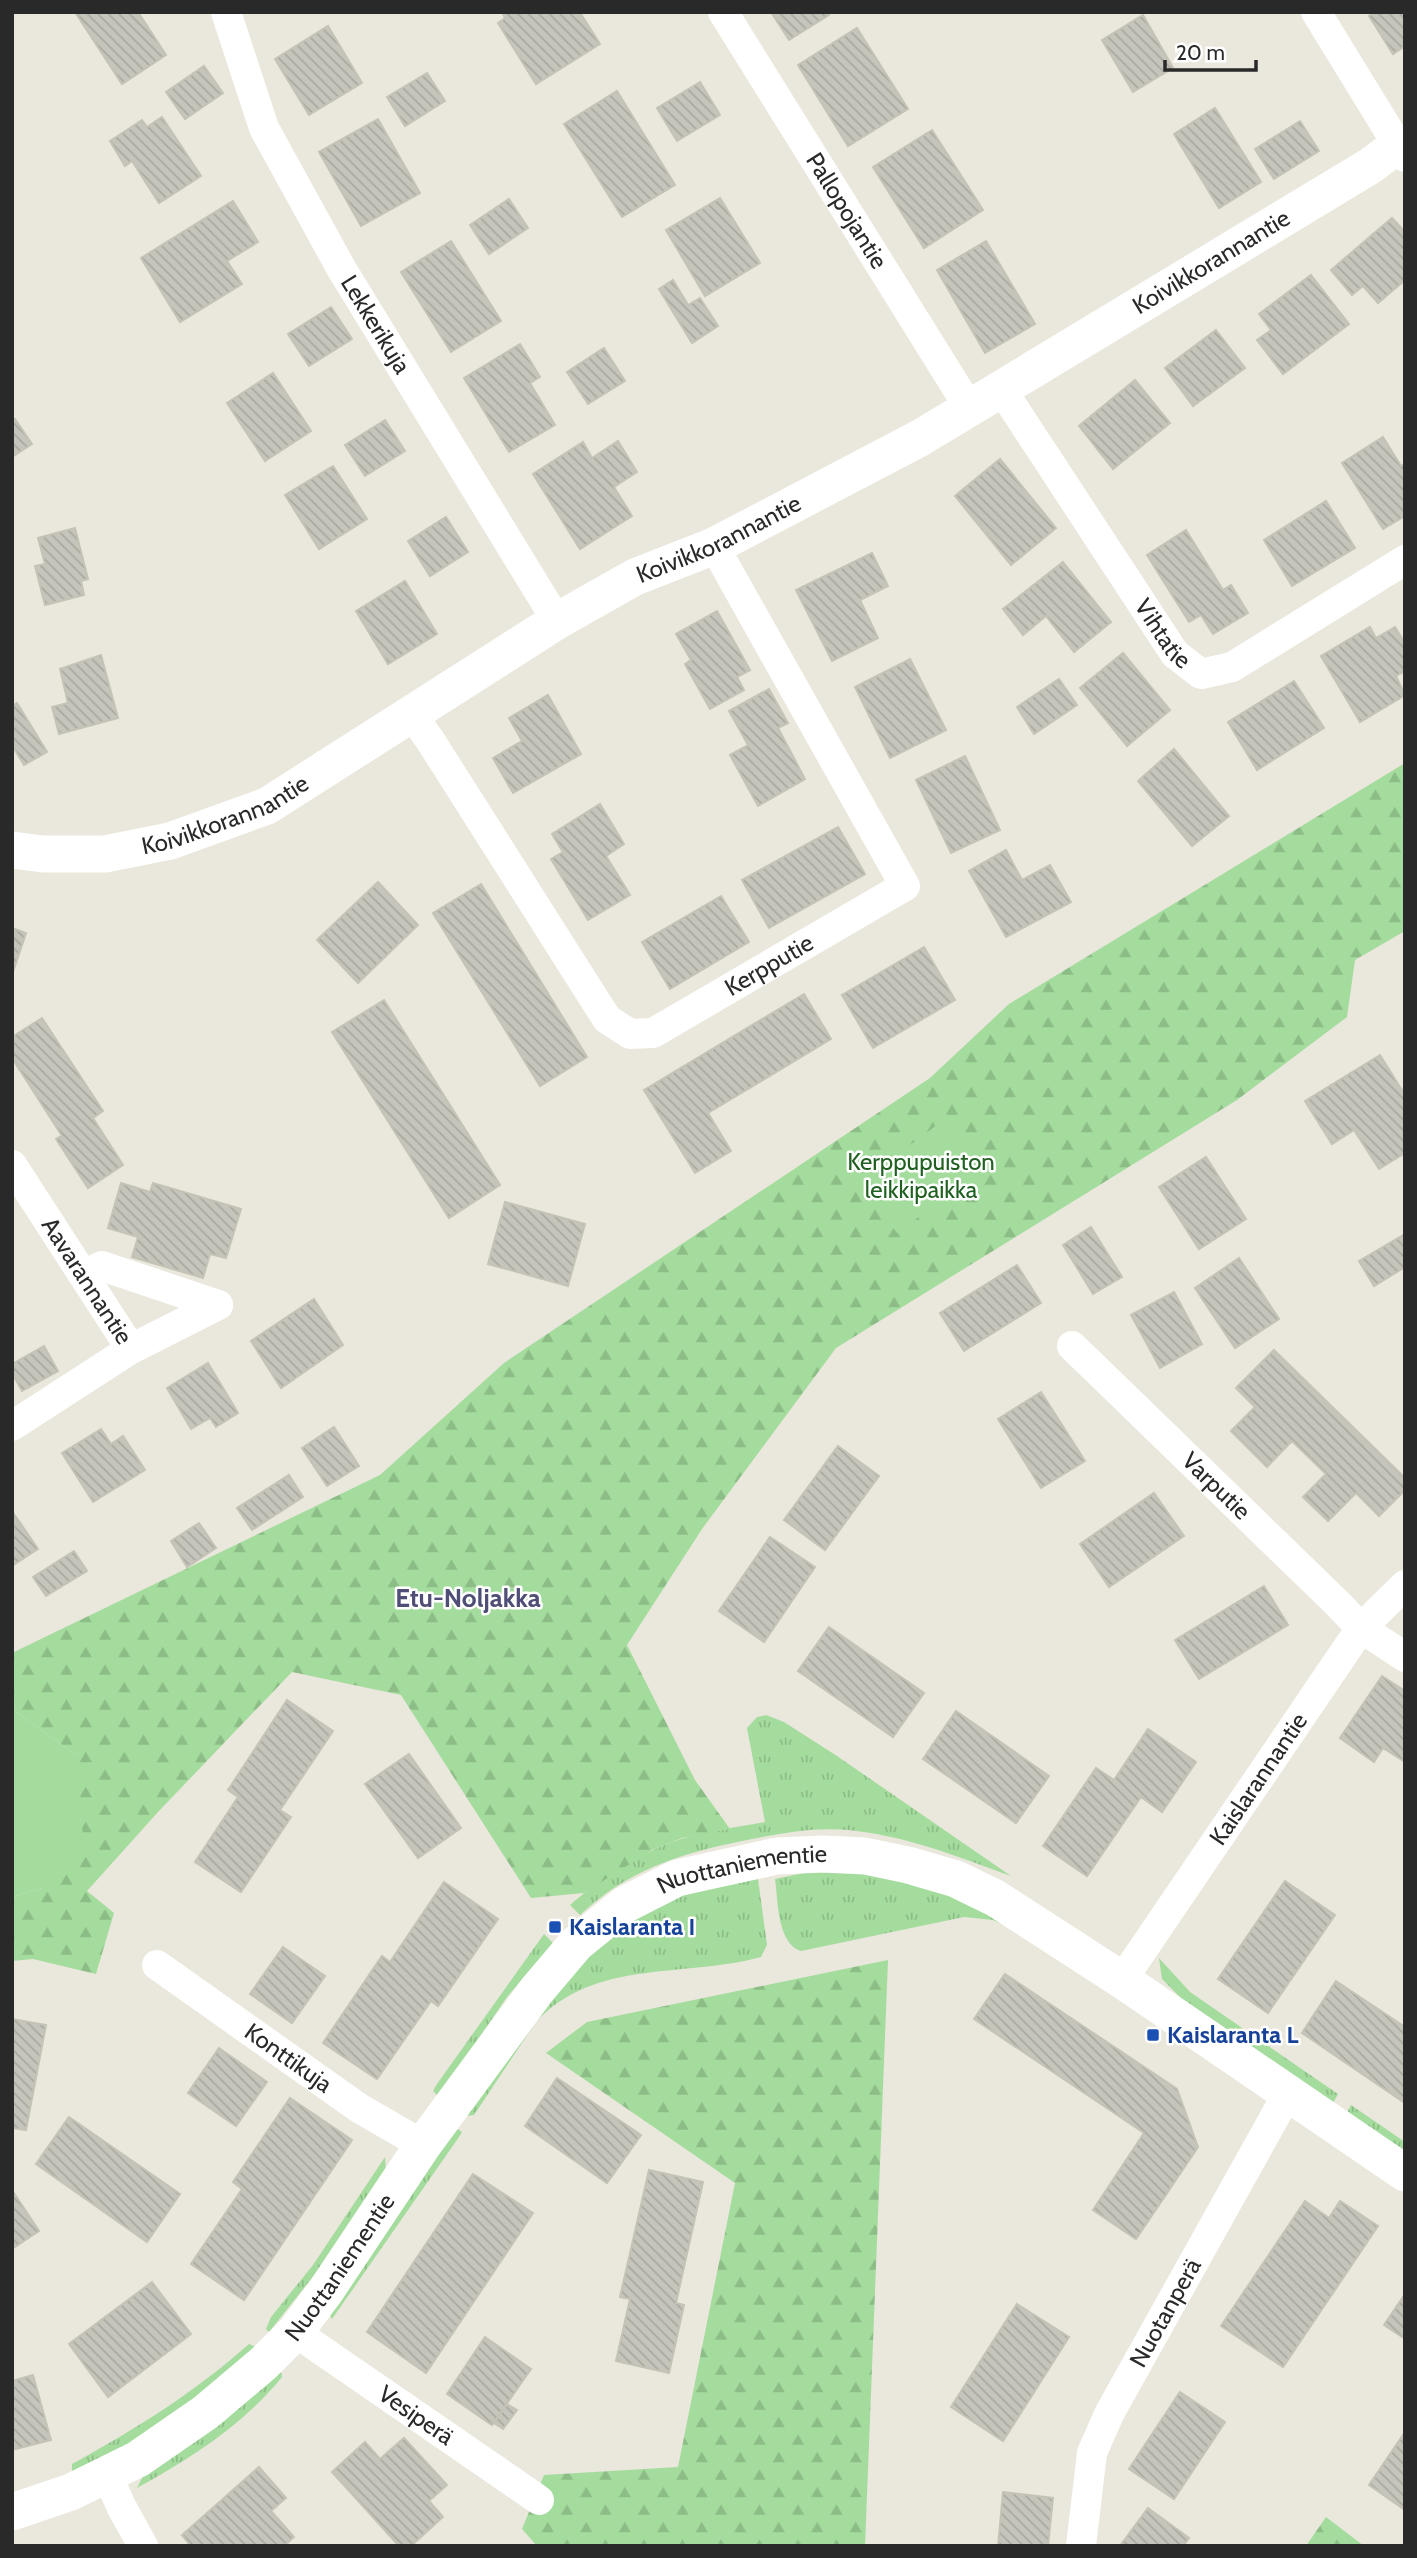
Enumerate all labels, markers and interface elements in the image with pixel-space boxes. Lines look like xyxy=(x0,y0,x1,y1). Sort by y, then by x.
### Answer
scale bar xyxy=(1165,28,1256,72)
text: 20 m xyxy=(1176,40,1225,65)
street label: Pallopojantie xyxy=(800,147,894,274)
street label: Koivikkorannantie xyxy=(1127,203,1295,320)
street label: Lekkerikuja xyxy=(335,270,417,379)
street label: Koivikkorannantie xyxy=(632,488,806,589)
street label: Vihtatie xyxy=(1129,593,1197,675)
street label: Koivikkorannantie xyxy=(139,768,314,860)
street label: Kerpputie xyxy=(719,928,818,1002)
park label: Kerppupuiston leikkipaikka xyxy=(847,1147,995,1204)
street label: Aavarannantie xyxy=(36,1212,139,1349)
street label: Varputie xyxy=(1176,1446,1257,1525)
district label: Etu-Noljakka xyxy=(395,1582,541,1614)
street label: Kaislarannantie xyxy=(1203,1707,1313,1850)
street label: Nuottaniementie xyxy=(652,1839,827,1900)
place label: Kaislaranta I xyxy=(569,1912,695,1941)
marker: Kaislaranta I xyxy=(547,1919,563,1935)
street label: Konttikuja xyxy=(239,2017,338,2099)
place label: Kaislaranta L xyxy=(1167,2020,1299,2049)
marker: Kaislaranta L xyxy=(1145,2027,1161,2043)
street label: Nuottaniementie xyxy=(278,2188,400,2347)
street label: Nuotanperä xyxy=(1123,2253,1207,2372)
street label: Vesiperä xyxy=(373,2379,460,2451)

